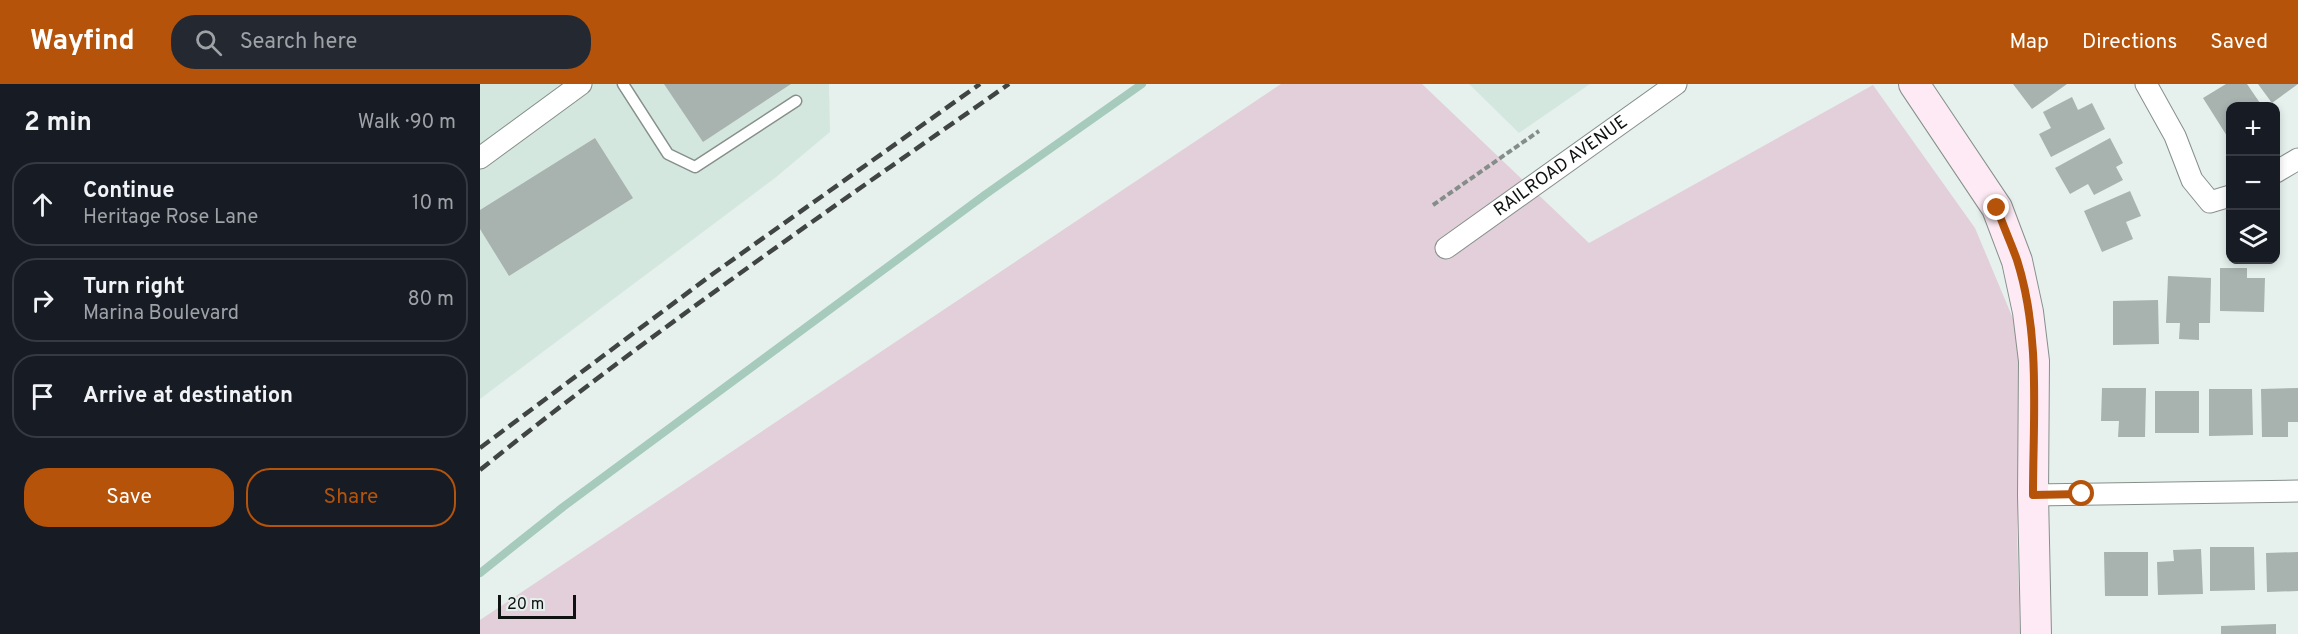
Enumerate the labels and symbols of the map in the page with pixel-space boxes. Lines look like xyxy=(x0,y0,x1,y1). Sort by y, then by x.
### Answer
street label: RAILROAD AVENUE xyxy=(1489,111,1632,222)
route end xyxy=(1983,194,2009,220)
route start xyxy=(2068,480,2094,506)
scale bar xyxy=(498,592,576,620)

